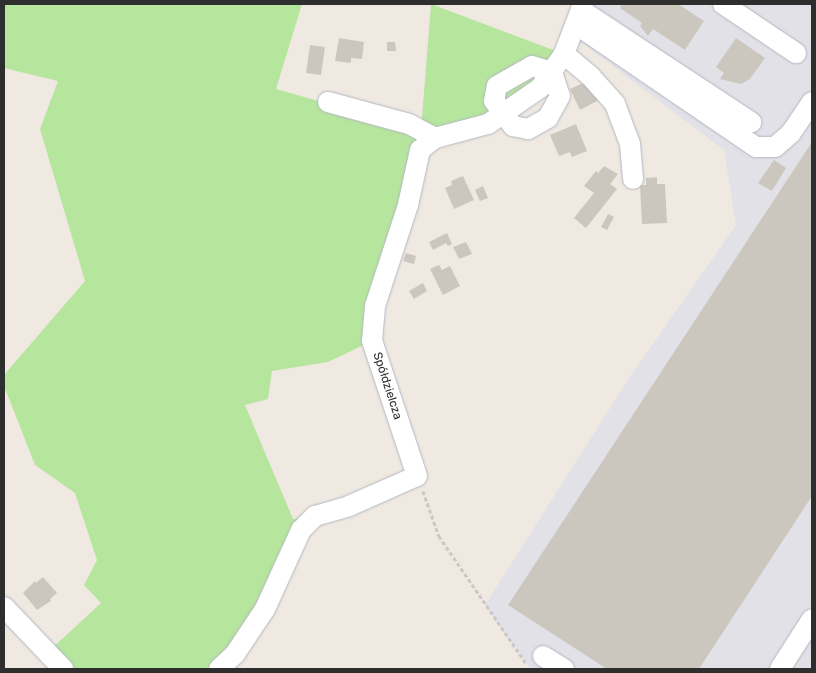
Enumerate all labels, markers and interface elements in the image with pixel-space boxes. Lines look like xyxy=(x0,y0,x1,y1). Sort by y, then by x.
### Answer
street label: Spółdzielcza xyxy=(369,351,405,421)

